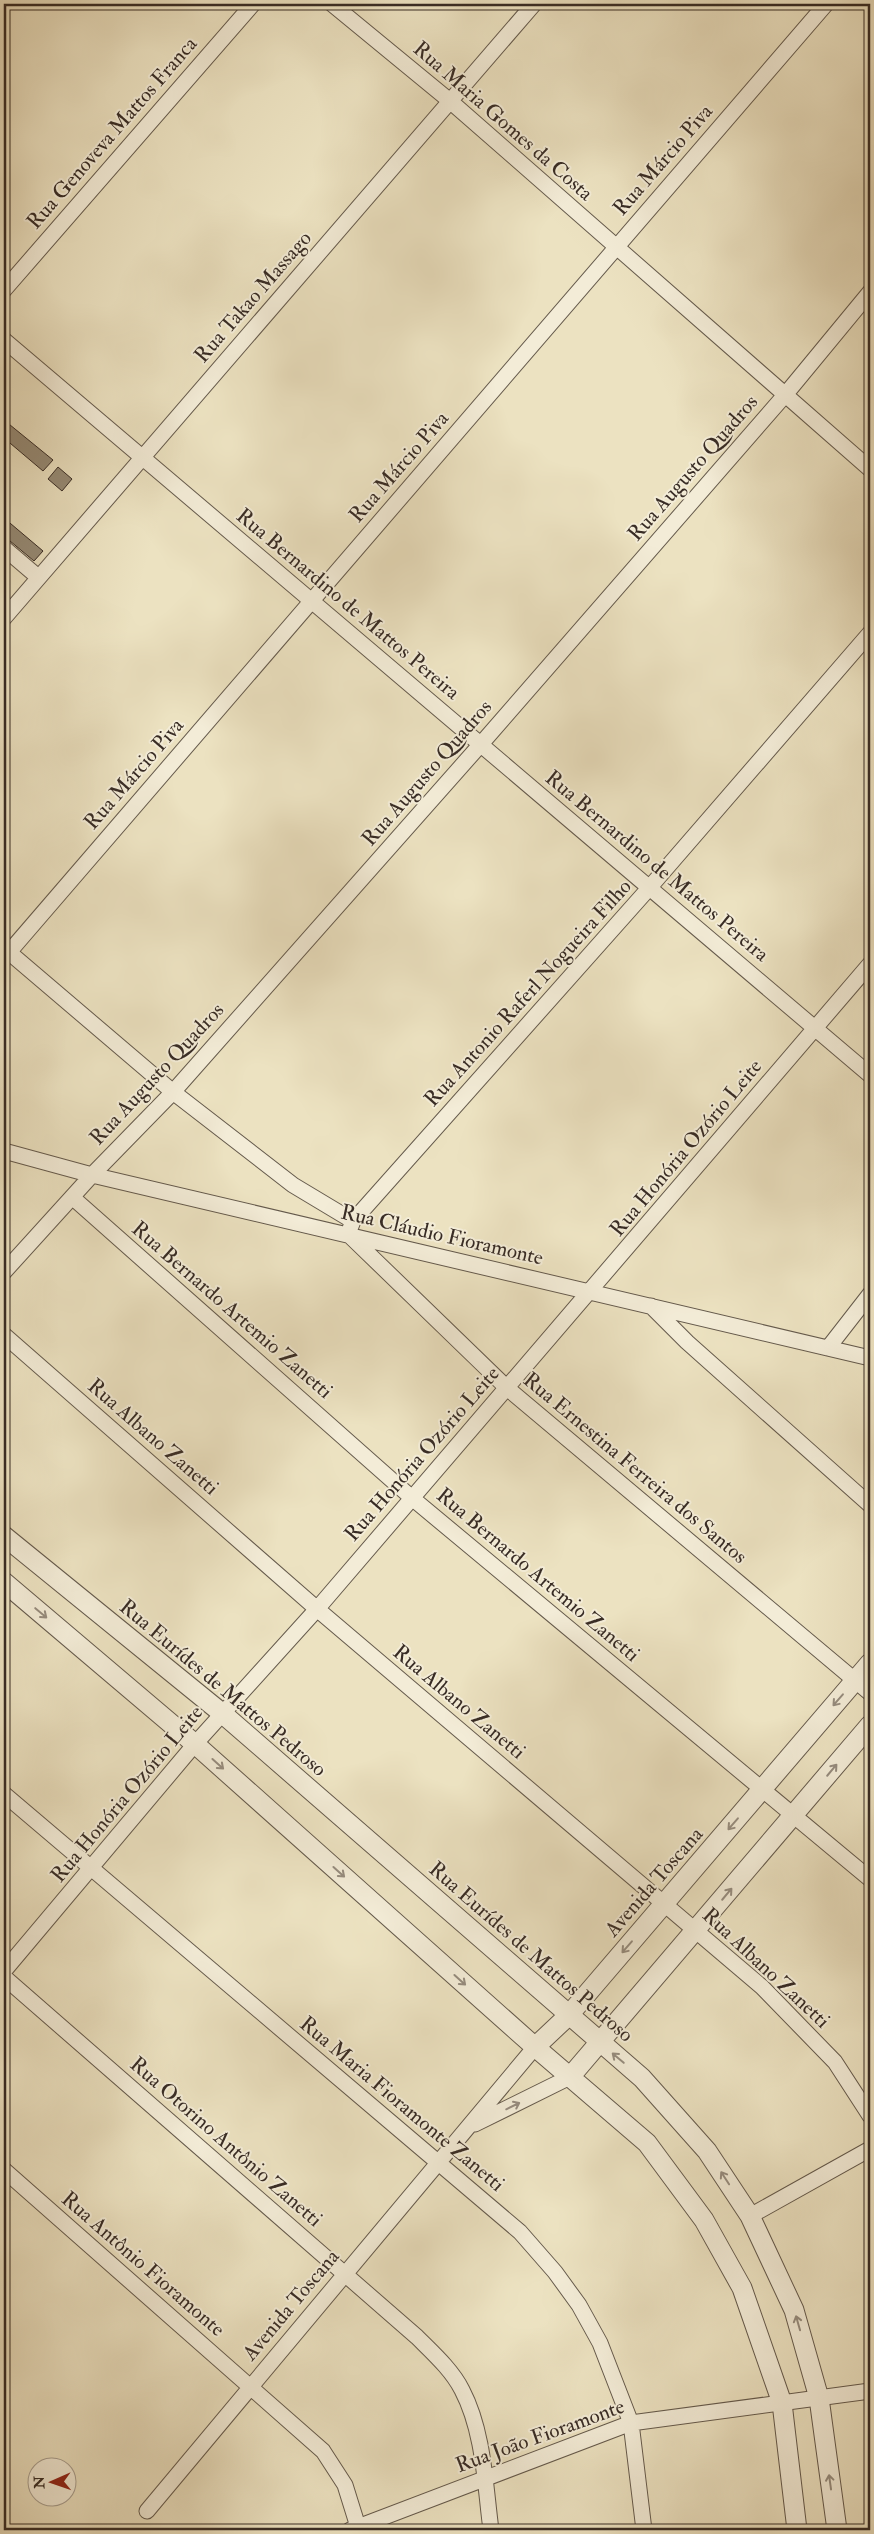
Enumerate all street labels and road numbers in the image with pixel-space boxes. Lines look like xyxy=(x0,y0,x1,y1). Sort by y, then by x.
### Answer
street label: Rua Genoveva Mattos Franca xyxy=(21,31,203,235)
street label: Rua Maria Gomes da Costa xyxy=(407,35,599,207)
street label: Rua Márcio Piva xyxy=(607,98,719,221)
street label: Rua Takao Massago xyxy=(188,226,318,368)
street label: Rua Augusto Quadros xyxy=(622,389,764,547)
street label: Rua Márcio Piva xyxy=(343,405,455,528)
street label: Rua Bernardino de Mattos Pereira xyxy=(230,502,466,706)
street label: Rua Augusto Quadros xyxy=(356,694,498,852)
street label: Rua Márcio Piva xyxy=(78,712,190,835)
street label: Rua Bernardino de Mattos Pereira xyxy=(539,764,775,968)
street label: Rua Antonio Raferl Nogueira Filho xyxy=(419,874,637,1112)
street label: Rua Augusto Quadros xyxy=(84,997,230,1151)
street label: Rua Honória Ozório Leite xyxy=(604,1054,768,1242)
street label: Rua Cláudio Fioramonte xyxy=(338,1199,546,1271)
street label: Rua Bernardo Artemio Zanetti xyxy=(126,1215,338,1405)
street label: Rua Honória Ozório Leite xyxy=(339,1361,506,1547)
street label: Rua Ernestina Ferreira dos Santos xyxy=(517,1366,753,1570)
street label: Rua Albano Zanetti xyxy=(82,1373,224,1502)
street label: Rua Bernardo Artemio Zanetti xyxy=(431,1482,646,1668)
street label: Rua Eurídes de Mattos Pedroso xyxy=(114,1593,332,1783)
street label: Rua Albano Zanetti xyxy=(387,1639,531,1766)
street label: Rua Honória Ozório Leite xyxy=(45,1700,209,1888)
street label: Avenida Toscana xyxy=(598,1821,709,1943)
street label: Rua Eurídes de Mattos Pedroso xyxy=(423,1856,639,2048)
street label: Rua Albano Zanetti xyxy=(697,1902,836,2034)
street label: Rua Maria Fioramonte Zanetti xyxy=(294,2010,510,2198)
street label: Rua Otorino Antônio Zanetti xyxy=(124,2051,328,2233)
street label: Rua Antônio Fioramonte xyxy=(56,2186,231,2343)
street label: Avenida Toscana xyxy=(236,2244,346,2367)
street label: Rua João Fioramonte xyxy=(452,2393,628,2479)

